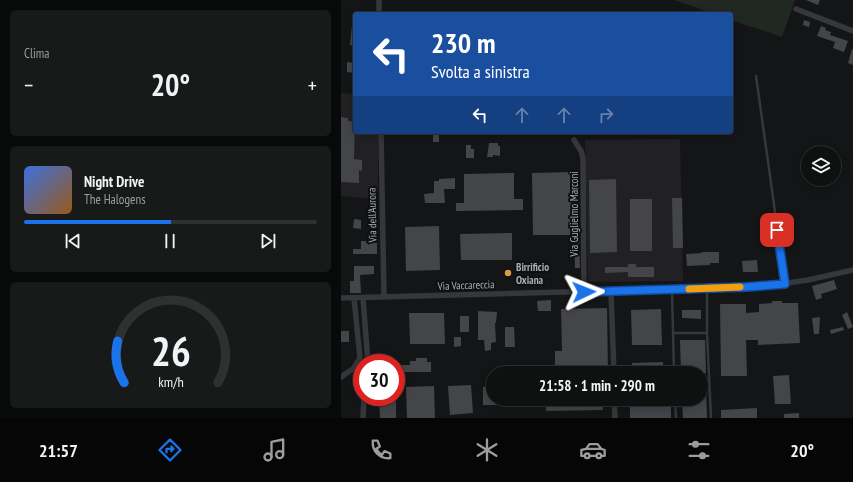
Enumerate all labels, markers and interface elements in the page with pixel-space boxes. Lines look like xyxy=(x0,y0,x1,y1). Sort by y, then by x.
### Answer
text: 230 m xyxy=(431,24,495,61)
icon: left xyxy=(365,28,417,80)
text: Clima xyxy=(24,45,49,62)
text: Svolta a sinistra xyxy=(431,60,530,83)
text: 20° xyxy=(151,65,190,104)
text: − xyxy=(24,71,33,99)
text: + xyxy=(308,71,317,99)
icon: left xyxy=(469,104,491,126)
icon: ahead xyxy=(511,104,533,126)
icon: ahead xyxy=(553,104,575,126)
icon: right xyxy=(595,104,617,126)
map controls xyxy=(801,146,841,186)
button: layers xyxy=(801,146,841,186)
street label: Via Guglielmo Marconi xyxy=(567,171,581,258)
text: Night Drive xyxy=(84,172,144,191)
street label: Via dell'Aurora xyxy=(365,188,379,243)
text: The Halogens xyxy=(84,191,146,208)
pin xyxy=(760,213,794,247)
icon: arrive xyxy=(766,219,788,241)
icon: previous xyxy=(62,230,84,252)
icon: pause xyxy=(159,230,181,252)
icon: next xyxy=(257,230,279,252)
place label: Birrificio Oxiana xyxy=(516,260,549,287)
marker: Birrificio Oxiana xyxy=(503,268,513,278)
position arrow xyxy=(563,271,605,313)
street label: Via Vaccareccia xyxy=(436,277,495,293)
text: 26 xyxy=(151,324,190,377)
speed limit sign: 30 xyxy=(353,354,405,406)
text: km/h xyxy=(158,372,183,391)
text: 21:58 · 1 min · 290 m xyxy=(539,376,655,395)
icon: directions xyxy=(156,436,184,464)
icon: music xyxy=(261,436,289,464)
icon: phone xyxy=(367,436,395,464)
icon: climate xyxy=(473,436,501,464)
icon: car xyxy=(579,436,607,464)
icon: filters xyxy=(685,436,713,464)
text: 21:57 xyxy=(39,439,78,462)
text: 20° xyxy=(790,439,814,462)

